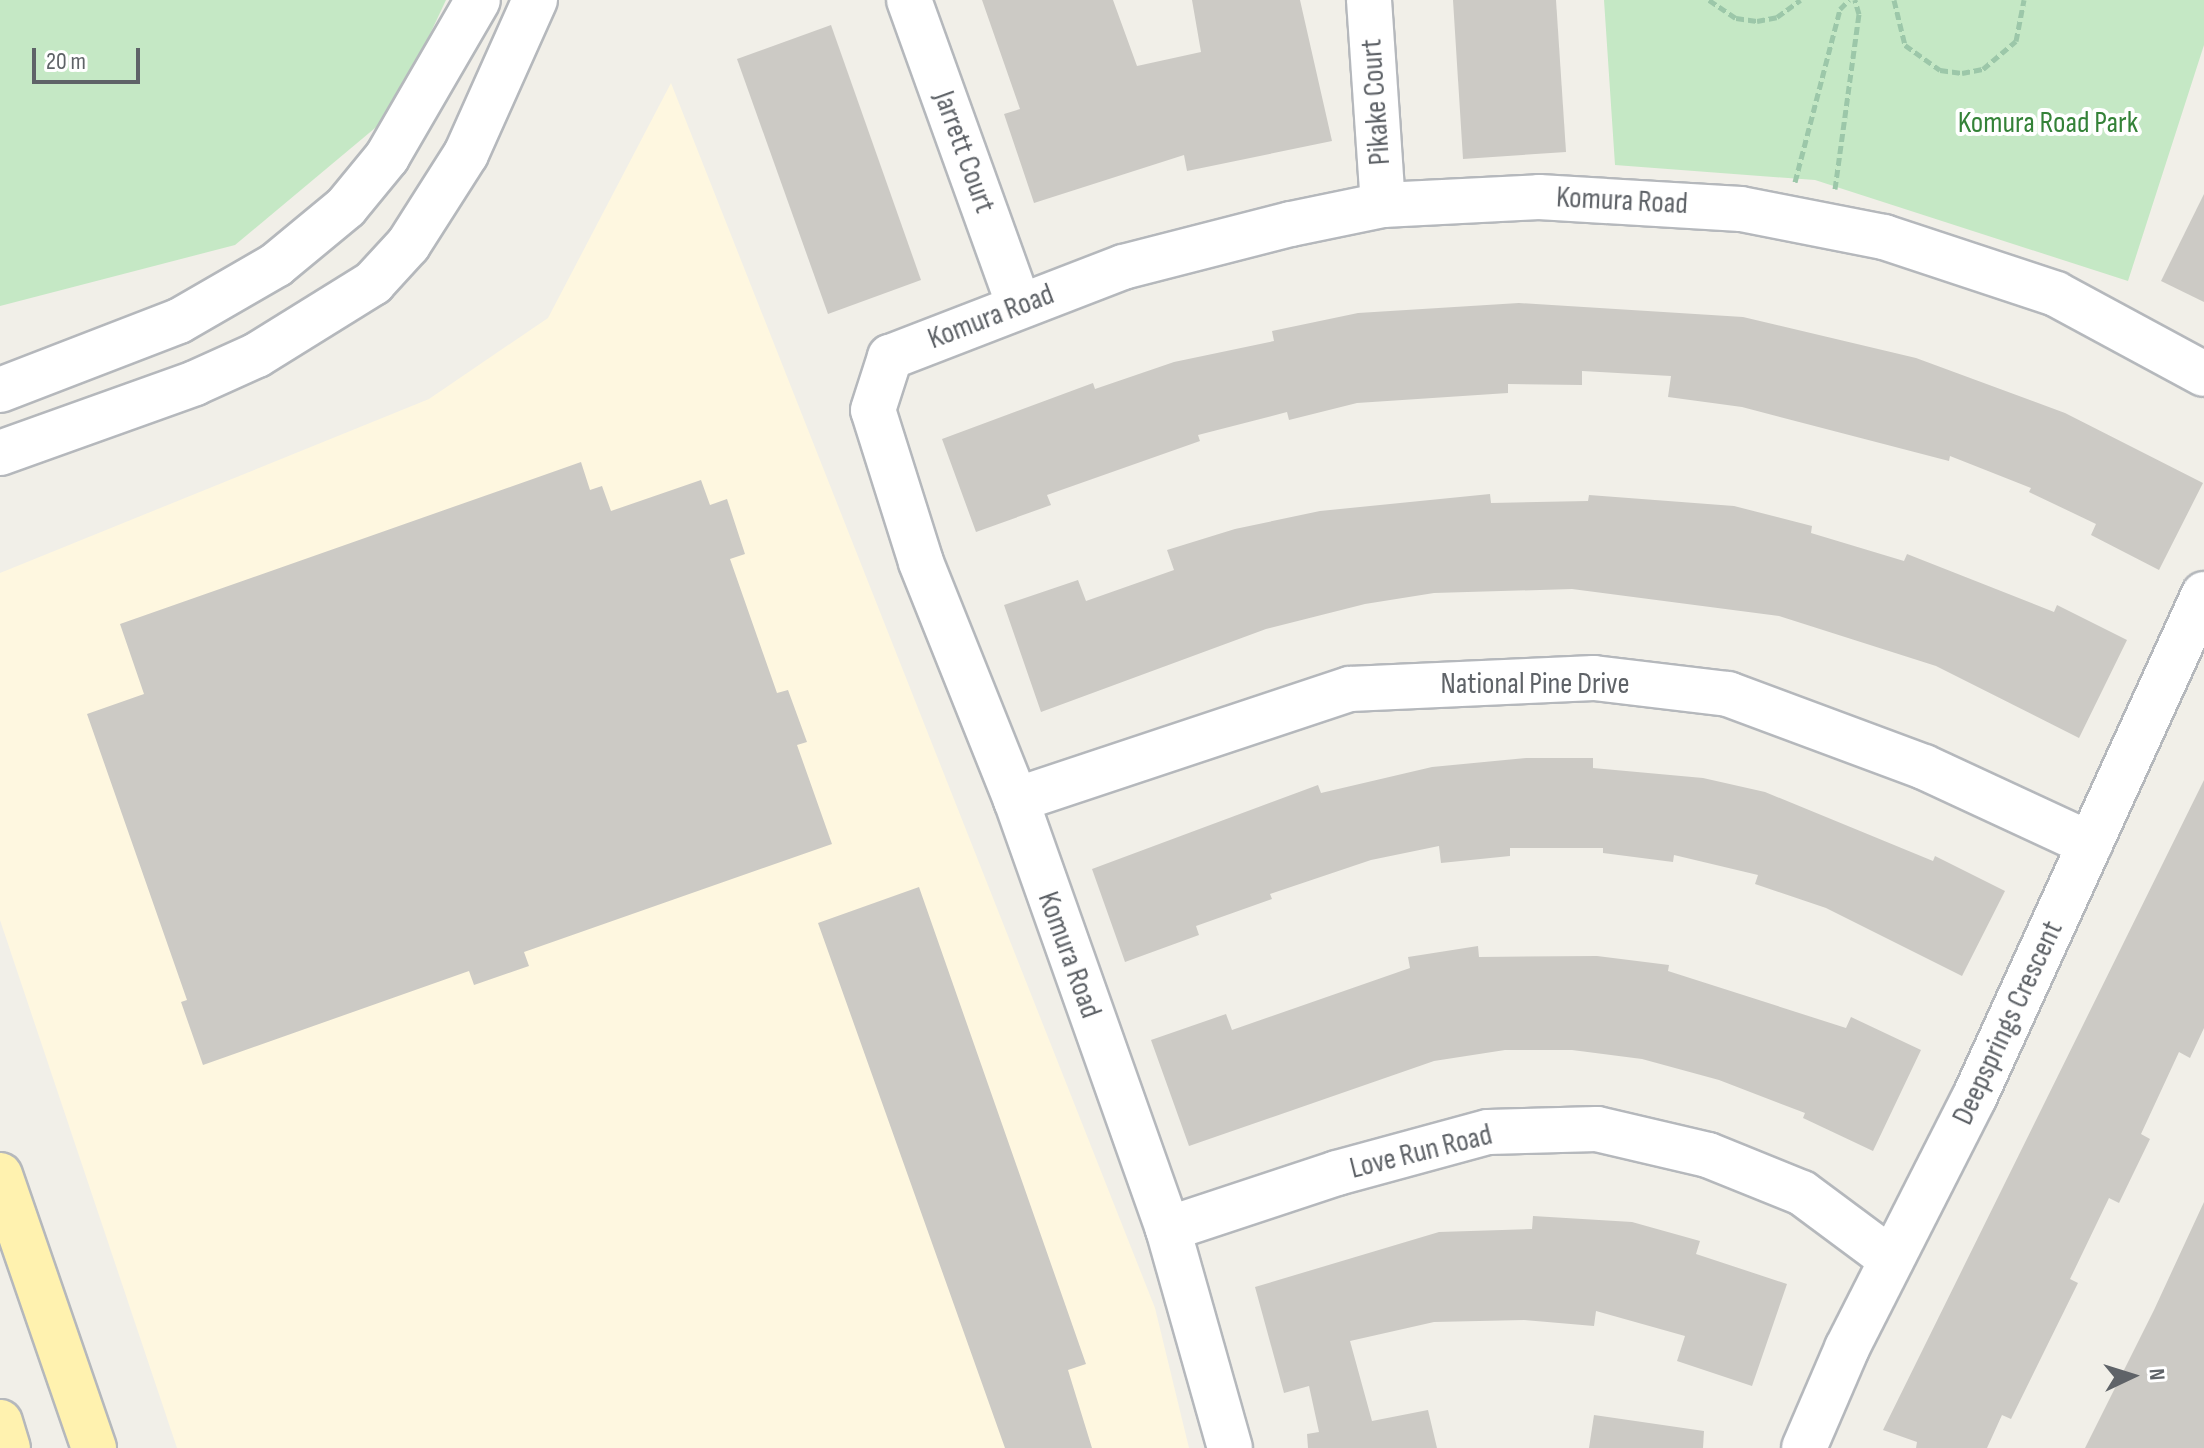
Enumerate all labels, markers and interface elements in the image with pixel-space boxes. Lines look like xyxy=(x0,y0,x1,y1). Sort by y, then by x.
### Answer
scale bar xyxy=(36,32,144,82)
street label: Pikake Court xyxy=(1354,38,1398,166)
text: 20 m xyxy=(46,47,86,76)
street label: Jarrett Court xyxy=(925,86,1003,218)
park label: Komura Road Park xyxy=(1958,105,2138,141)
street label: Komura Road xyxy=(1555,180,1689,222)
street label: Komura Road xyxy=(923,277,1059,357)
street label: National Pine Drive xyxy=(1440,666,1630,702)
street label: Komura Road xyxy=(1030,887,1108,1023)
street label: Deepsprings Crescent xyxy=(1945,915,2071,1131)
street label: Love Run Road xyxy=(1346,1117,1496,1187)
north arrow xyxy=(2092,1336,2172,1416)
text: N xyxy=(2143,1367,2170,1381)

